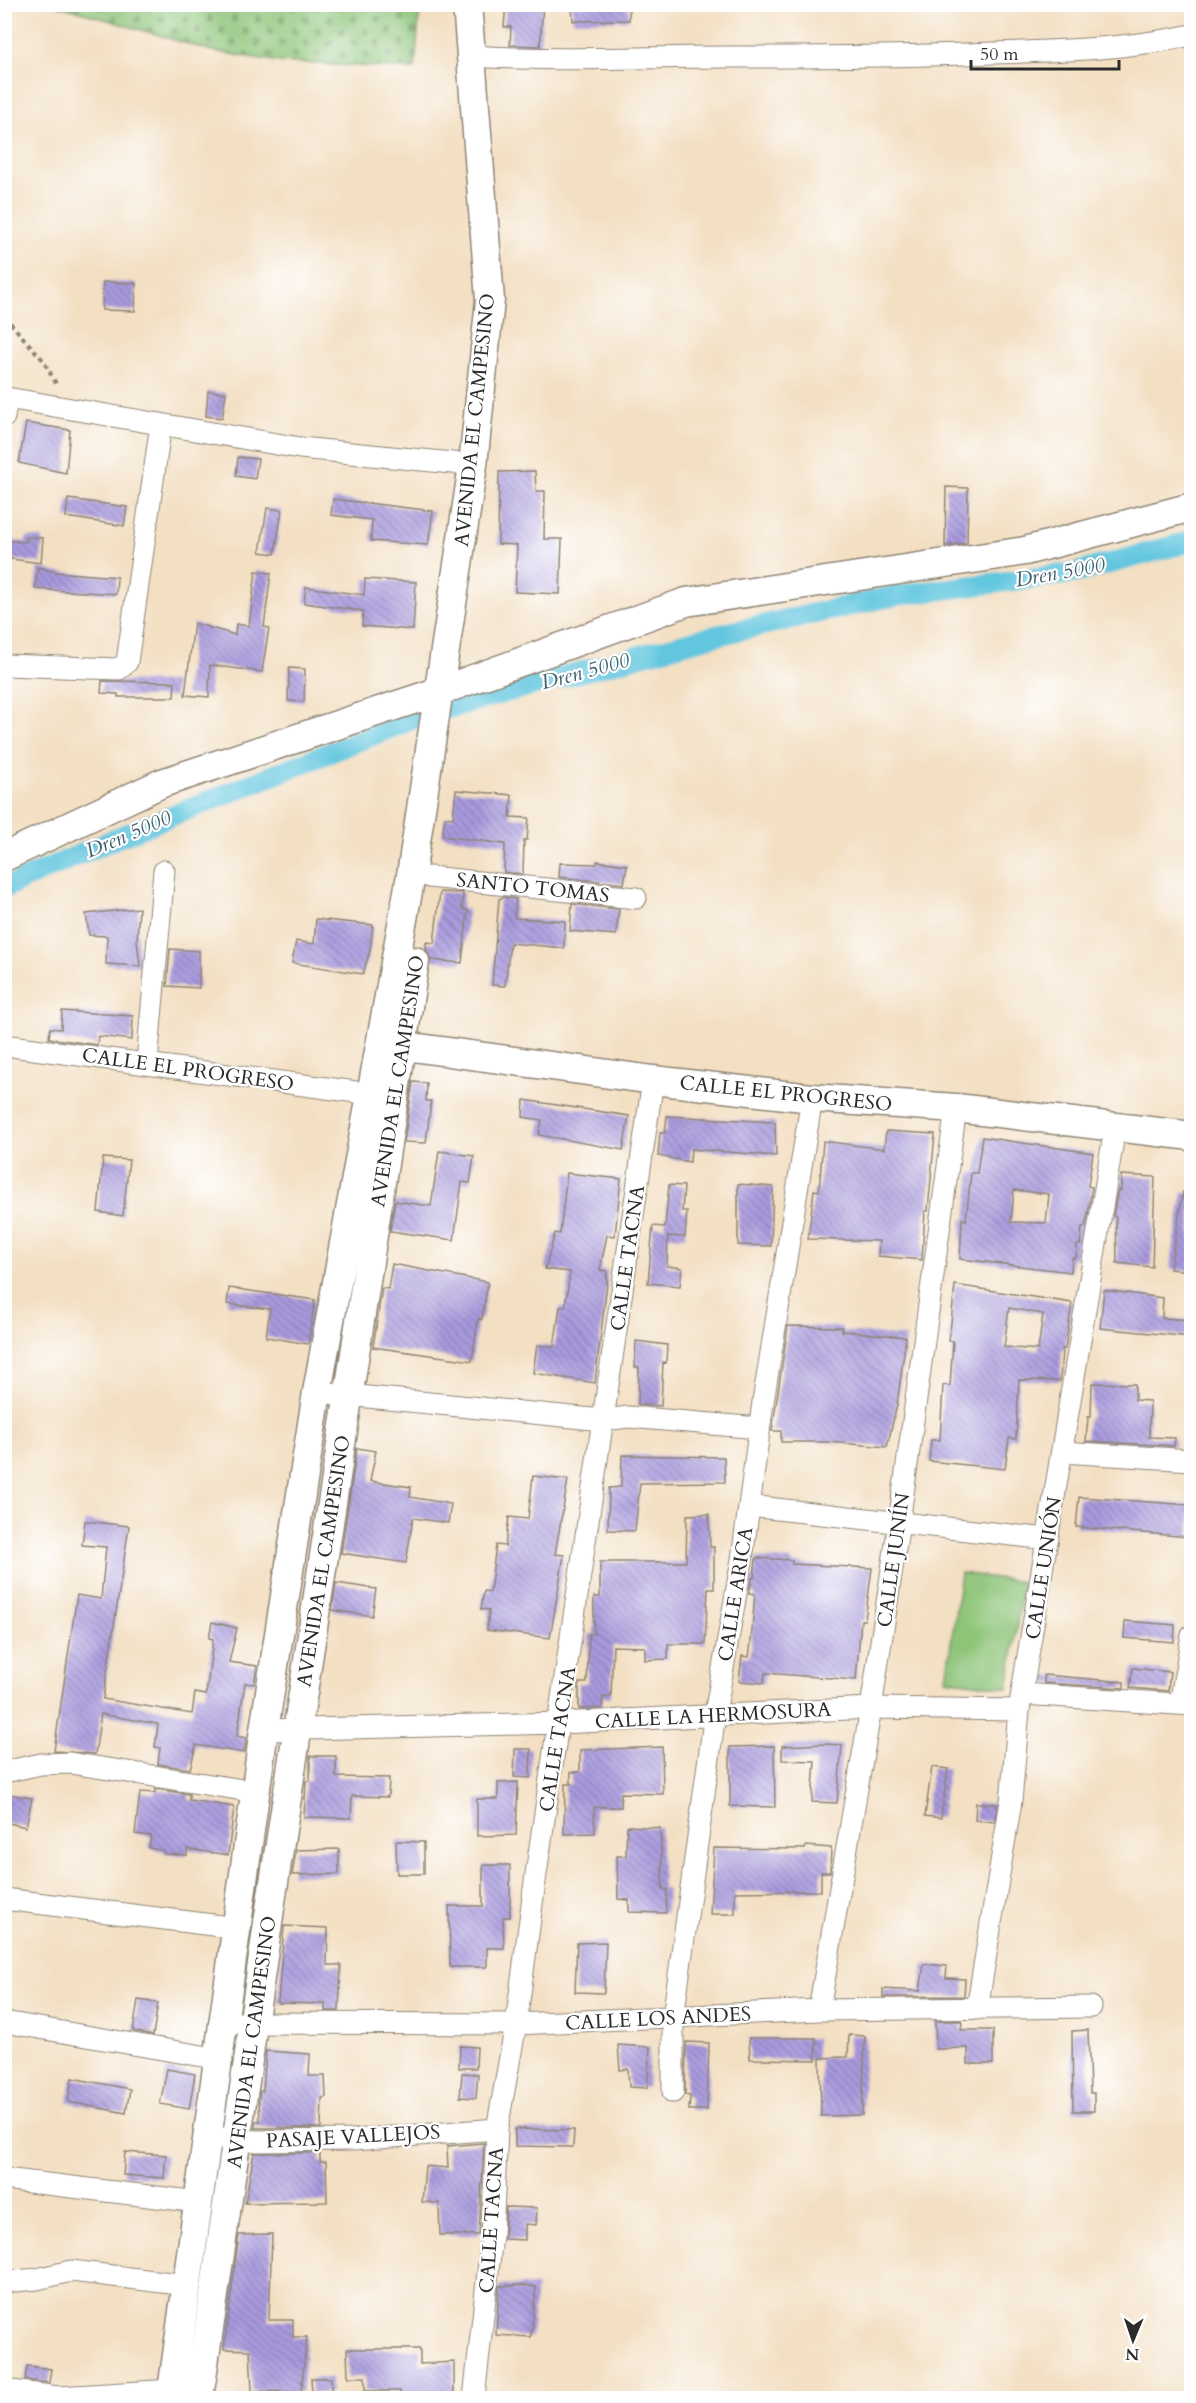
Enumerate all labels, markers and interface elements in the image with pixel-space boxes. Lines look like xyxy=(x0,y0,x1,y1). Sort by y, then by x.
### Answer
scale bar xyxy=(971,33,1120,71)
text: 50 m xyxy=(980,42,1019,67)
street label: AVENIDA EL CAMPESINO xyxy=(448,292,501,548)
water label: Dren 5000 xyxy=(1013,550,1108,595)
water label: Dren 5000 xyxy=(538,645,634,697)
water label: Dren 5000 xyxy=(81,803,177,865)
street label: SANTO TOMAS xyxy=(455,866,611,909)
street label: AVENIDA EL CAMPESINO xyxy=(364,953,431,1209)
street label: CALLE EL PROGRESO xyxy=(80,1041,296,1098)
street label: CALLE EL PROGRESO xyxy=(678,1069,894,1118)
street label: CALLE TACNA xyxy=(604,1183,651,1333)
street label: AVENIDA EL CAMPESINO xyxy=(290,1433,357,1689)
street label: CALLE JUNÍN xyxy=(871,1491,916,1629)
street label: CALLE UNIÓN xyxy=(1019,1495,1068,1641)
street label: CALLE ARICA xyxy=(712,1524,760,1663)
street label: CALLE TACNA xyxy=(533,1664,582,1814)
street label: CALLE LA HERMOSURA xyxy=(594,1696,833,1735)
street label: AVENIDA EL CAMPESINO xyxy=(220,1914,283,2170)
street label: CALLE LOS ANDES xyxy=(564,2000,752,2037)
street label: PASAJE VALLEJOS xyxy=(265,2118,441,2155)
street label: CALLE TACNA xyxy=(473,2145,510,2294)
north arrow xyxy=(1103,2310,1163,2370)
text: N xyxy=(1125,2343,1140,2365)

